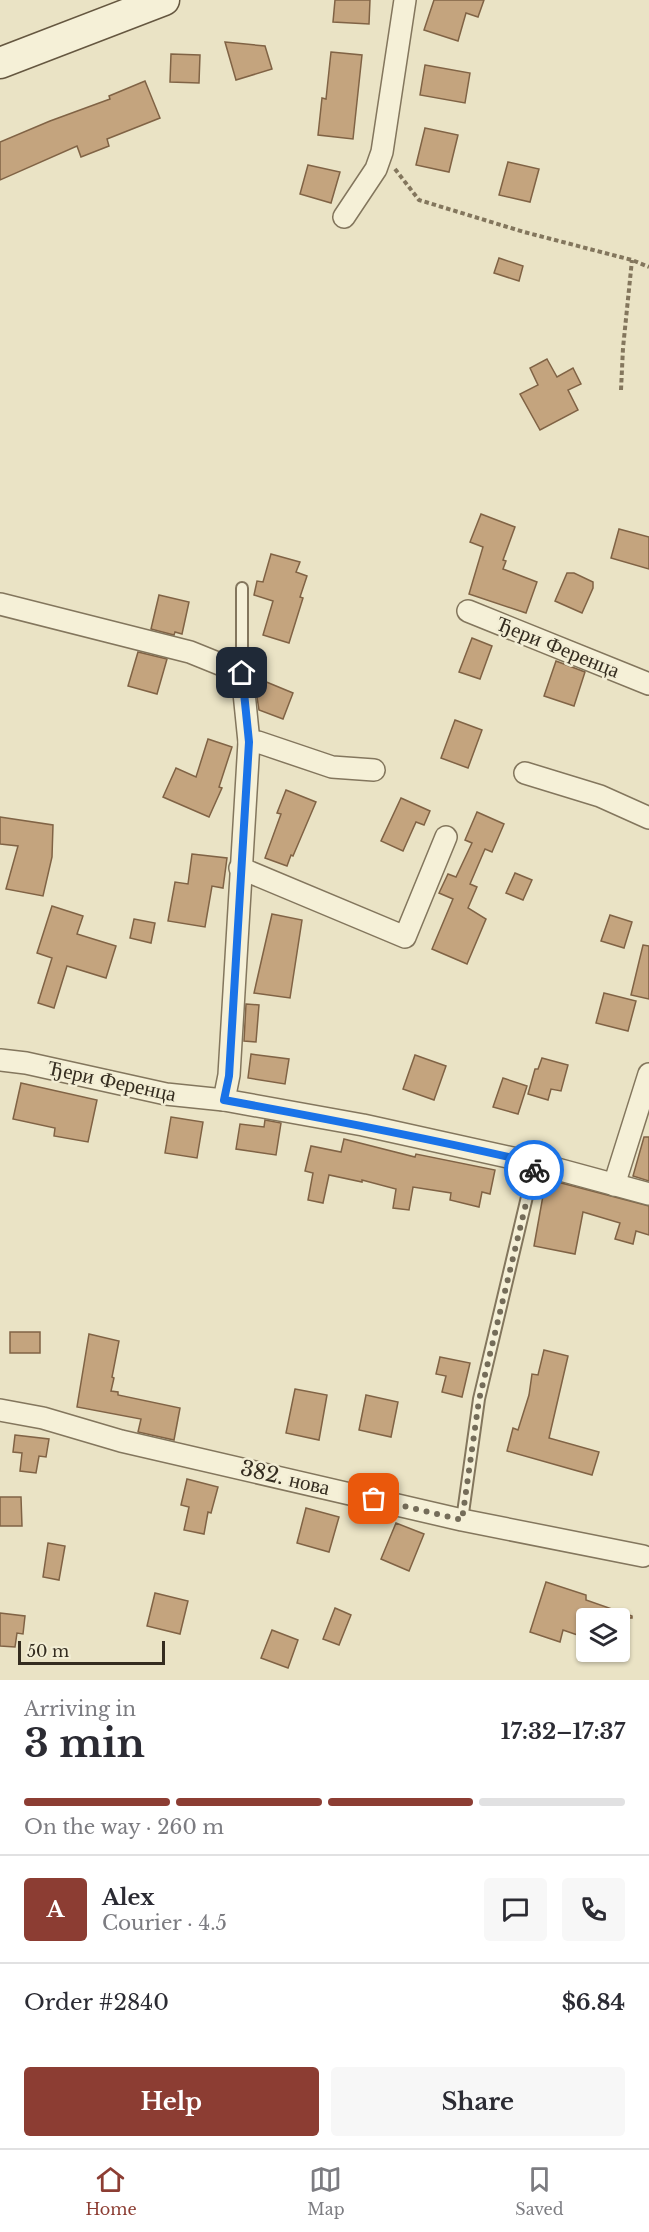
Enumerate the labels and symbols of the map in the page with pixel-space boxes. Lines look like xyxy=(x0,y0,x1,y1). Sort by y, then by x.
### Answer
street label: Ђери Ференца xyxy=(493,611,624,684)
pin xyxy=(216,647,267,698)
street label: Ђери Ференца xyxy=(46,1055,179,1107)
courier xyxy=(504,1140,564,1200)
street label: 382. нова xyxy=(238,1455,333,1501)
pin xyxy=(348,1473,399,1524)
scale bar xyxy=(18,1638,165,1666)

